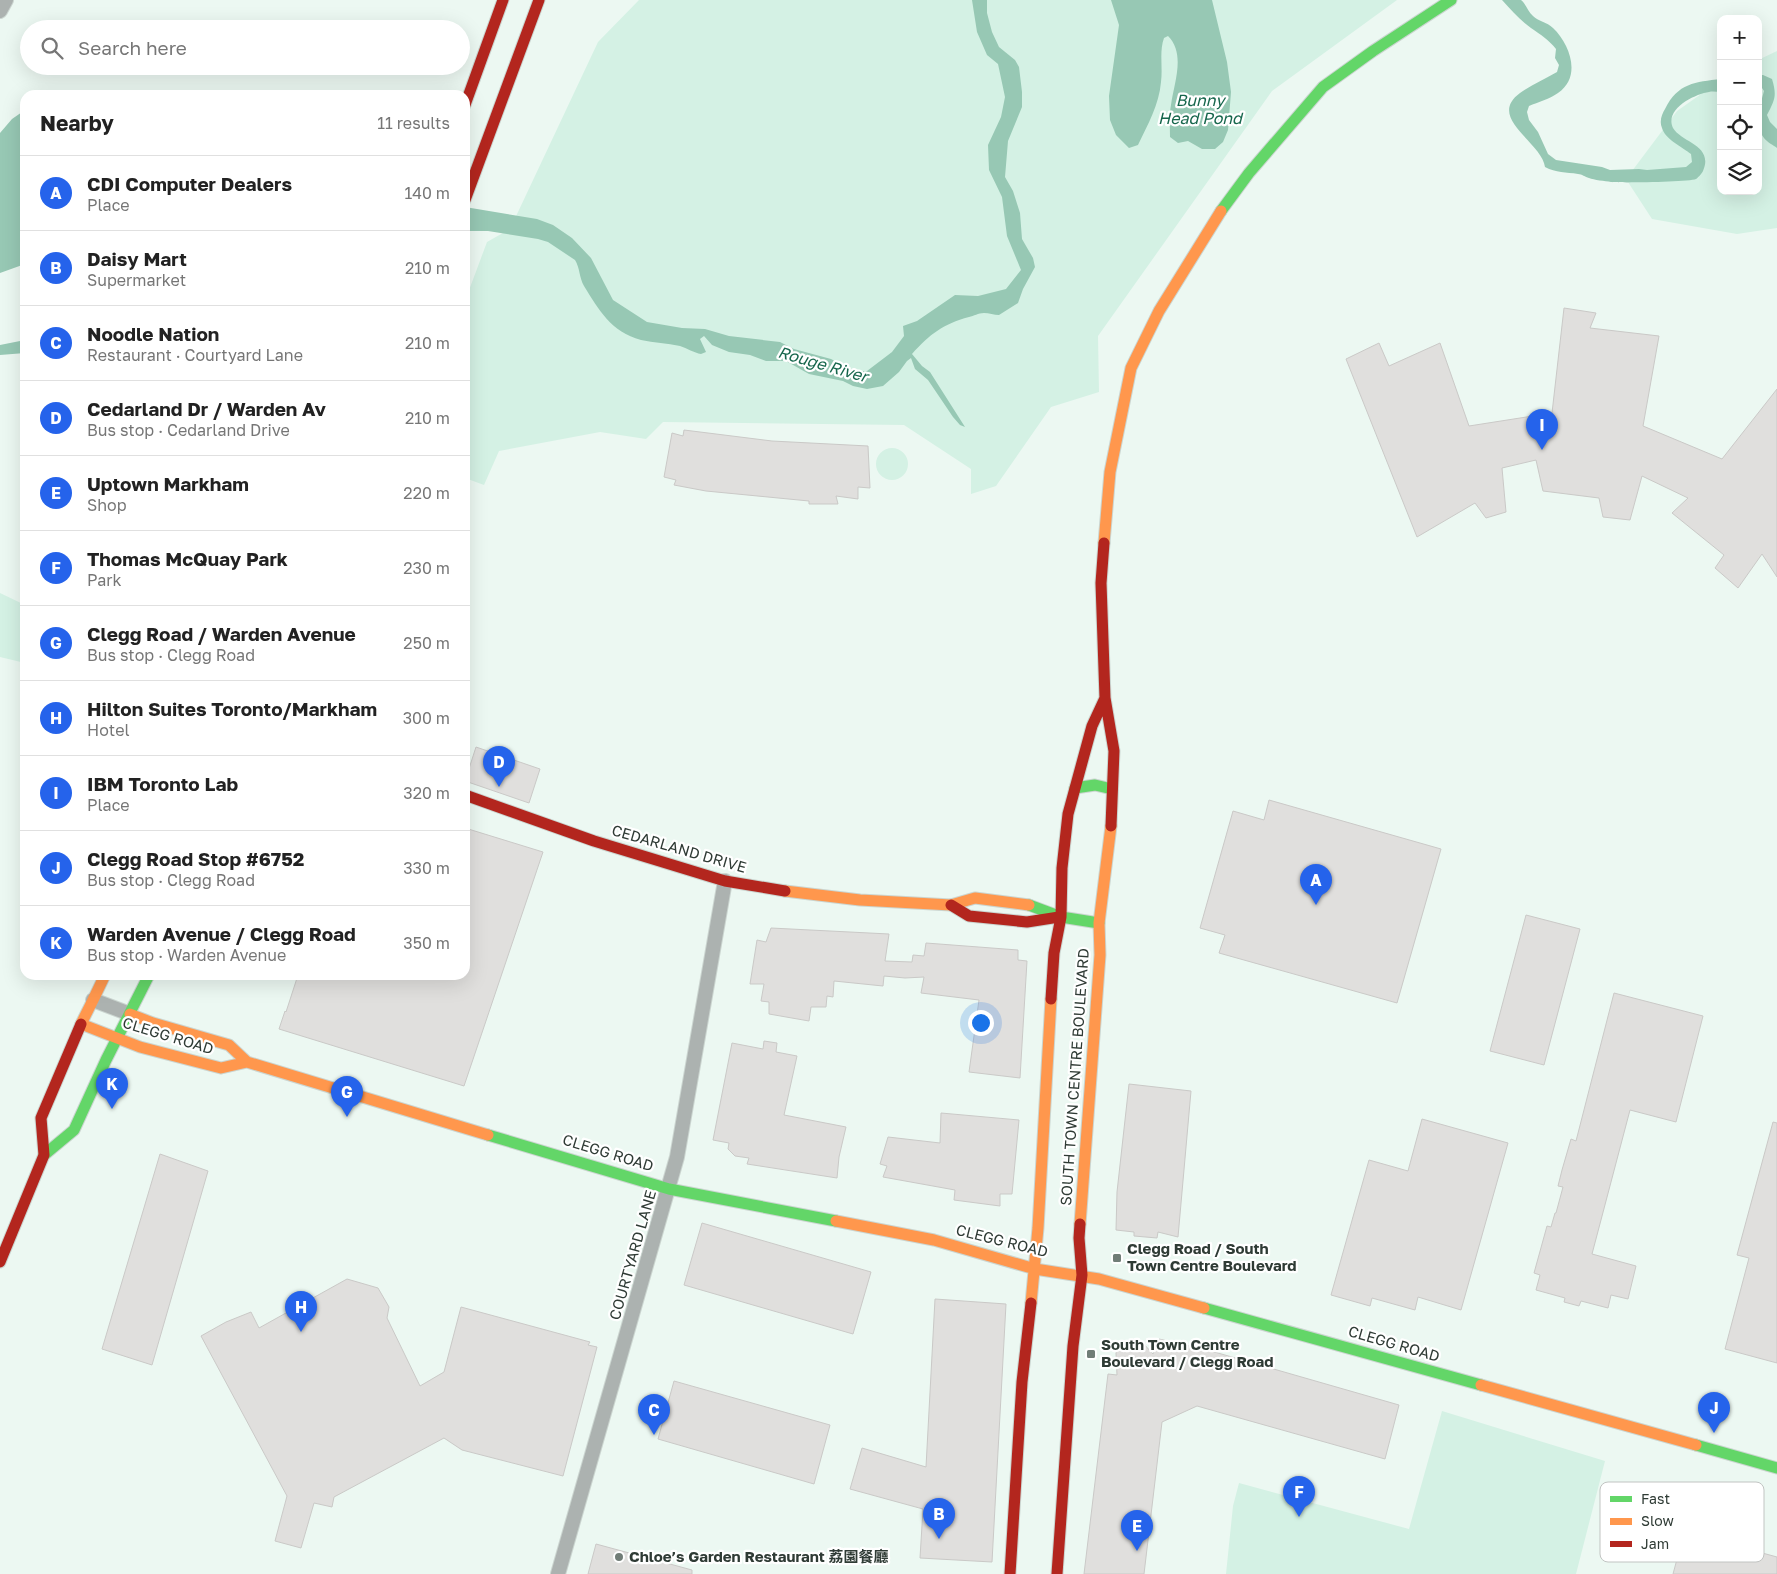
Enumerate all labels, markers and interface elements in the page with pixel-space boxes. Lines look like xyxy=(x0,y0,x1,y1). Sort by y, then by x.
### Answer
map controls xyxy=(1717,15,1762,195)
button: + xyxy=(1717,15,1762,60)
search box xyxy=(20,20,470,75)
icon: search xyxy=(38,34,66,62)
text: Search here xyxy=(78,36,187,59)
button: − xyxy=(1717,60,1762,105)
water label: Bunny Head Pond xyxy=(1158,90,1244,128)
button: locate xyxy=(1717,105,1762,150)
text: Nearby xyxy=(40,110,114,136)
text: 11 results xyxy=(377,113,450,133)
button: layers xyxy=(1717,150,1762,195)
text: CDI Computer Dealers xyxy=(87,172,292,195)
text: A xyxy=(50,183,62,203)
text: 140 m xyxy=(404,183,450,203)
text: Place xyxy=(87,195,130,215)
text: Daisy Mart xyxy=(87,247,187,270)
text: B xyxy=(50,258,62,278)
text: 210 m xyxy=(405,258,450,278)
text: Supermarket xyxy=(87,270,186,290)
text: Noodle Nation xyxy=(87,322,219,345)
text: C xyxy=(50,333,62,353)
text: 210 m xyxy=(405,333,450,353)
water label: Rouge River xyxy=(776,342,873,387)
text: Restaurant · Courtyard Lane xyxy=(87,345,303,365)
text: Cedarland Dr / Warden Av xyxy=(87,397,326,420)
text: D xyxy=(50,408,62,428)
text: 210 m xyxy=(405,408,450,428)
pin: I xyxy=(1526,409,1558,450)
text: Bus stop · Cedarland Drive xyxy=(87,420,290,440)
text: Uptown Markham xyxy=(87,472,249,495)
text: E xyxy=(51,483,61,503)
text: 220 m xyxy=(403,483,450,503)
text: Shop xyxy=(87,495,127,515)
text: Thomas McQuay Park xyxy=(87,547,288,570)
text: F xyxy=(51,558,61,578)
text: 230 m xyxy=(403,558,450,578)
text: Park xyxy=(87,570,122,590)
text: Clegg Road / Warden Avenue xyxy=(87,622,356,645)
text: G xyxy=(50,633,62,653)
text: 250 m xyxy=(403,633,450,653)
text: Bus stop · Clegg Road xyxy=(87,645,255,665)
text: Hilton Suites Toronto/Markham xyxy=(87,697,377,720)
text: H xyxy=(50,708,62,728)
text: 300 m xyxy=(403,708,450,728)
text: Hotel xyxy=(87,720,130,740)
pin: D xyxy=(483,746,515,787)
text: IBM Toronto Lab xyxy=(87,772,238,795)
text: I xyxy=(53,783,59,803)
text: 320 m xyxy=(403,783,450,803)
text: Place xyxy=(87,795,130,815)
street label: CEDARLAND DRIVE xyxy=(610,820,749,876)
text: Clegg Road Stop #6752 xyxy=(87,847,304,870)
text: J xyxy=(51,858,61,878)
text: 330 m xyxy=(403,858,450,878)
pin: A xyxy=(1300,864,1332,905)
text: Bus stop · Clegg Road xyxy=(87,870,255,890)
text: Warden Avenue / Clegg Road xyxy=(87,922,356,945)
text: K xyxy=(50,933,62,953)
text: 350 m xyxy=(403,933,450,953)
text: Bus stop · Warden Avenue xyxy=(87,945,286,965)
street label: SOUTH TOWN CENTRE BOULEVARD xyxy=(1056,948,1092,1206)
your location xyxy=(968,1010,994,1036)
street label: CLEGG ROAD xyxy=(121,1013,216,1057)
pin: K xyxy=(96,1068,128,1109)
pin: G xyxy=(331,1076,363,1117)
street label: CLEGG ROAD xyxy=(561,1130,656,1174)
street label: COURTYARD LANE xyxy=(605,1188,659,1322)
street label: CLEGG ROAD xyxy=(954,1220,1050,1260)
place label: Clegg Road / South Town Centre Boulevard xyxy=(1127,1239,1297,1274)
marker: Clegg Road / South Town Centre Boulevard xyxy=(1111,1252,1123,1264)
pin: H xyxy=(285,1291,317,1332)
street label: CLEGG ROAD xyxy=(1346,1321,1442,1365)
place label: South Town Centre Boulevard / Clegg Road xyxy=(1101,1335,1274,1370)
marker: South Town Centre Boulevard / Clegg Road xyxy=(1085,1348,1097,1360)
pin: J xyxy=(1698,1392,1730,1433)
pin: C xyxy=(638,1394,670,1435)
pin: F xyxy=(1283,1476,1315,1517)
legend xyxy=(1600,1482,1764,1562)
text: Fast xyxy=(1641,1490,1670,1507)
pin: B xyxy=(923,1498,955,1539)
pin: E xyxy=(1121,1510,1153,1551)
text: Slow xyxy=(1641,1512,1674,1529)
text: Jam xyxy=(1641,1535,1669,1552)
place label: Chloe’s Garden Restaurant 荔園餐廳 xyxy=(629,1547,889,1565)
marker: Chloe’s Garden Restaurant 荔園餐廳 xyxy=(613,1551,625,1563)

